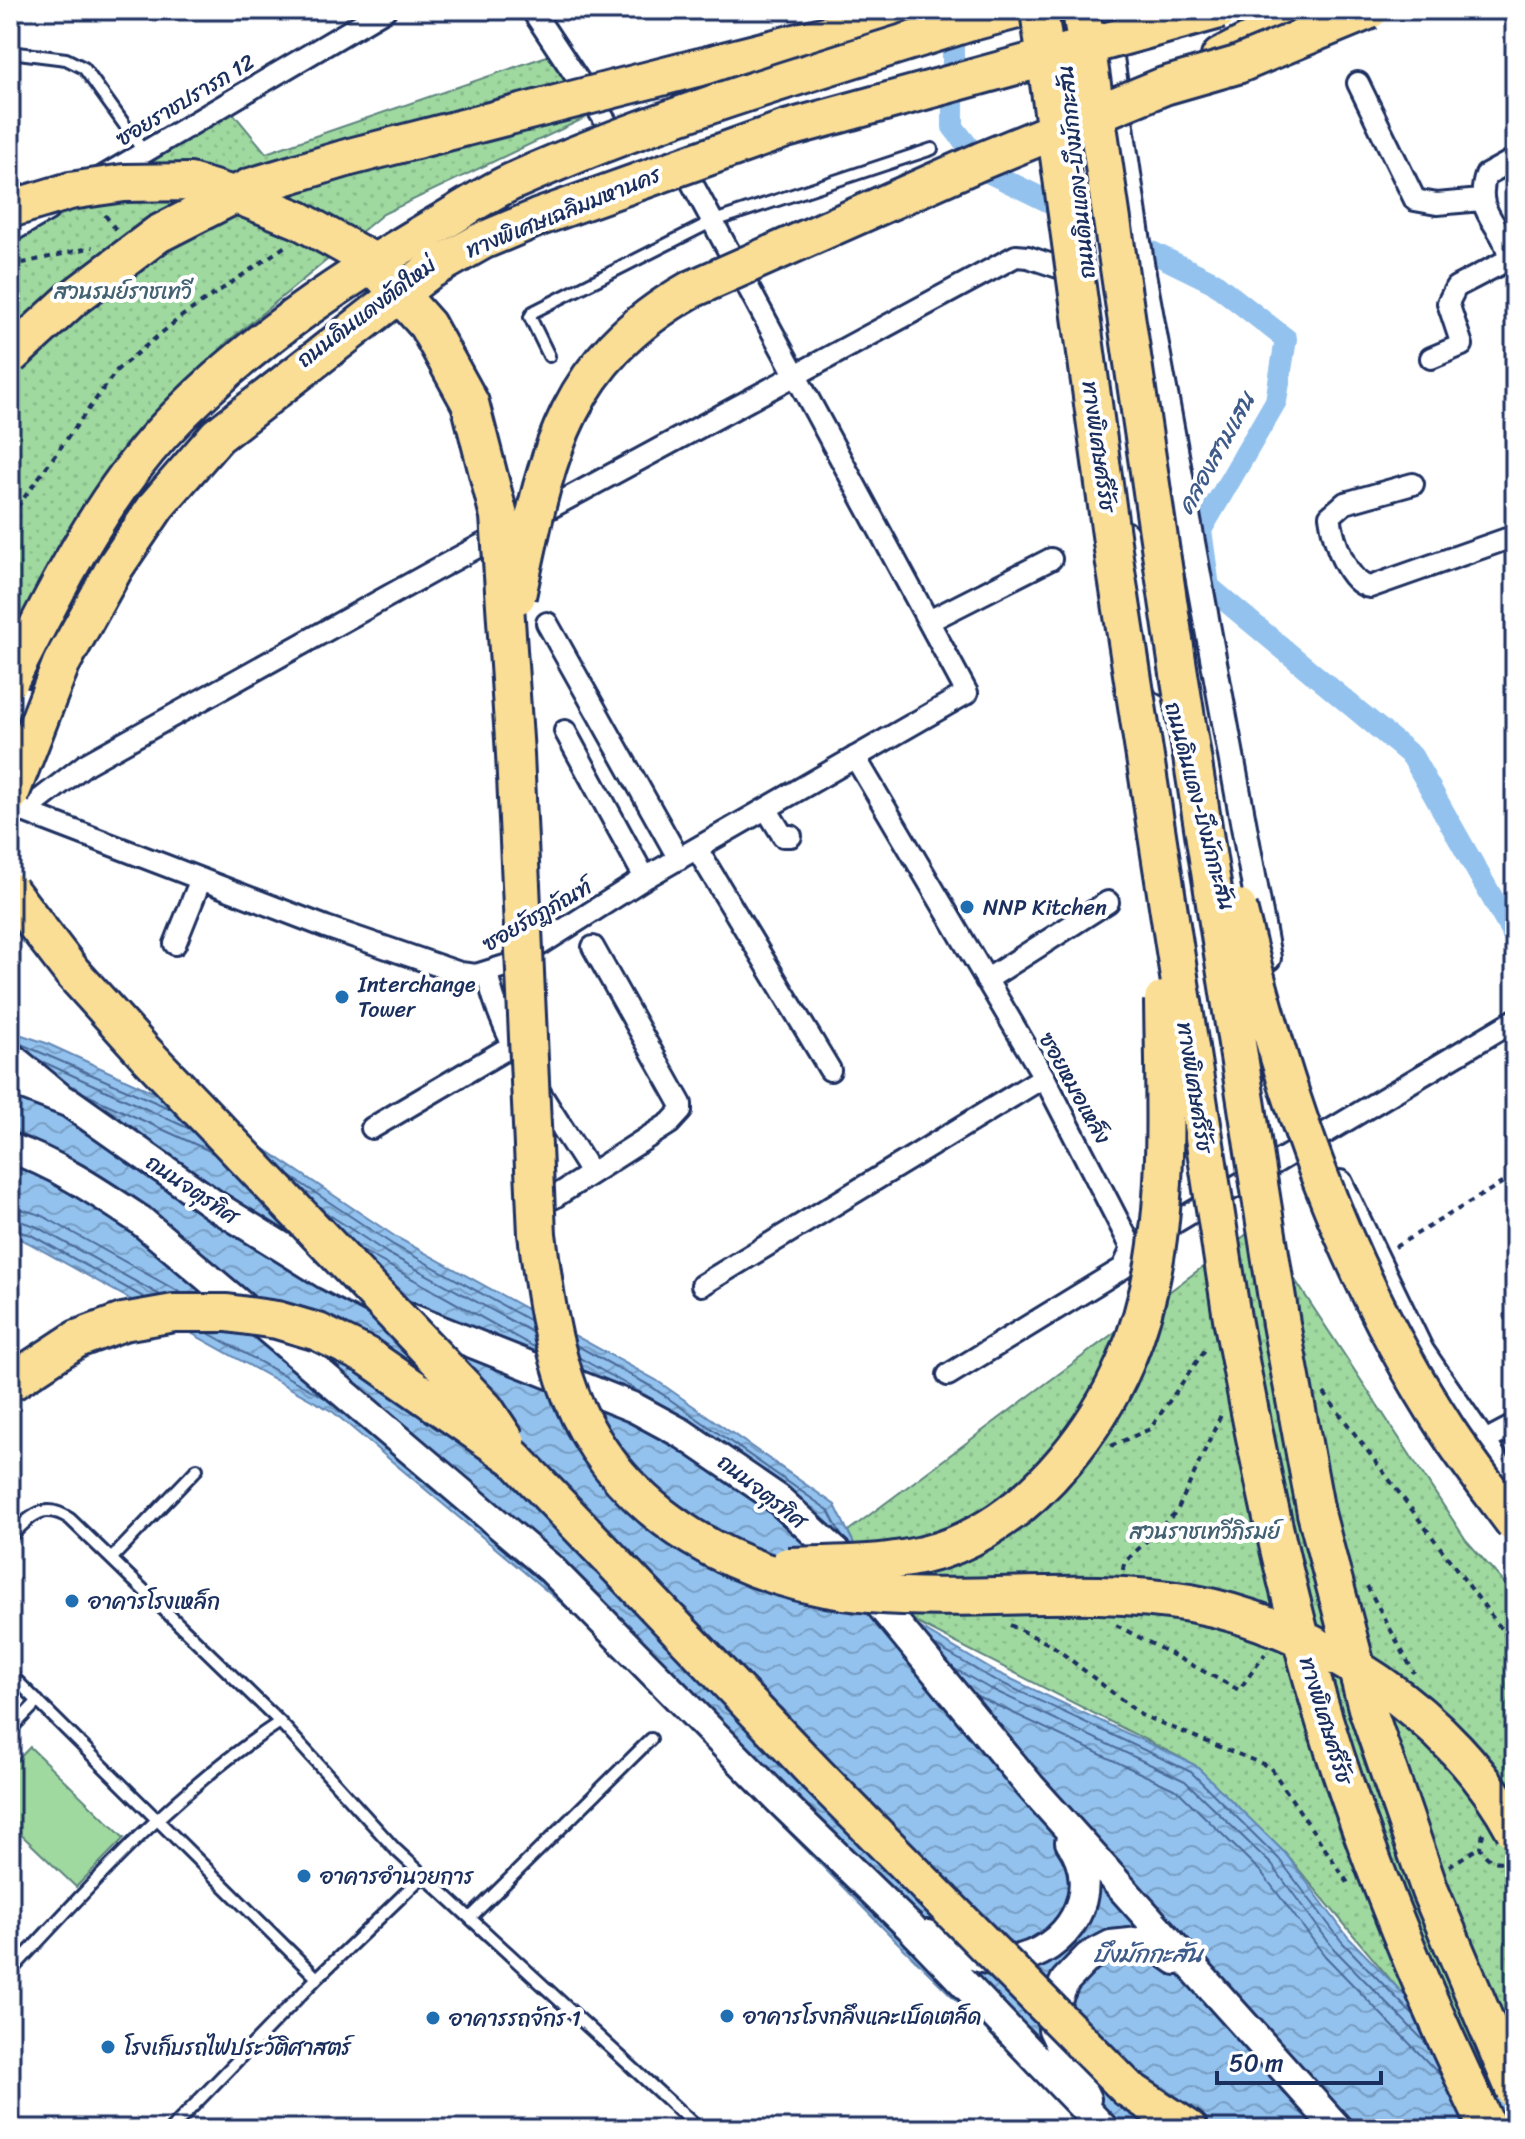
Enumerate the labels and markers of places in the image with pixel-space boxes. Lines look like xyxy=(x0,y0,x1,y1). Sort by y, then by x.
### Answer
place label: NNP Kitchen xyxy=(983,888,1107,927)
marker: NNP Kitchen xyxy=(958,898,976,916)
place label: Interchange Tower xyxy=(357,965,476,1029)
marker: Interchange Tower xyxy=(333,988,351,1006)
place label: อาคารโรงเหล็ก xyxy=(87,1582,220,1621)
marker: อาคารโรงเหล็ก xyxy=(63,1592,81,1610)
place label: อาคารอำนวยการ xyxy=(319,1857,475,1896)
marker: อาคารอำนวยการ xyxy=(295,1867,313,1885)
place label: อาคารโรงกลึงและเบ็ดเตล็ด xyxy=(742,1997,981,2036)
place label: อาคารรถจักร 1 xyxy=(448,1999,581,2038)
marker: อาคารโรงกลึงและเบ็ดเตล็ด xyxy=(718,2007,736,2025)
marker: อาคารรถจักร 1 xyxy=(424,2009,442,2027)
place label: โรงเก็บรถไฟประวัติศาสตร์ xyxy=(124,2028,355,2067)
marker: โรงเก็บรถไฟประวัติศาสตร์ xyxy=(99,2038,117,2056)

